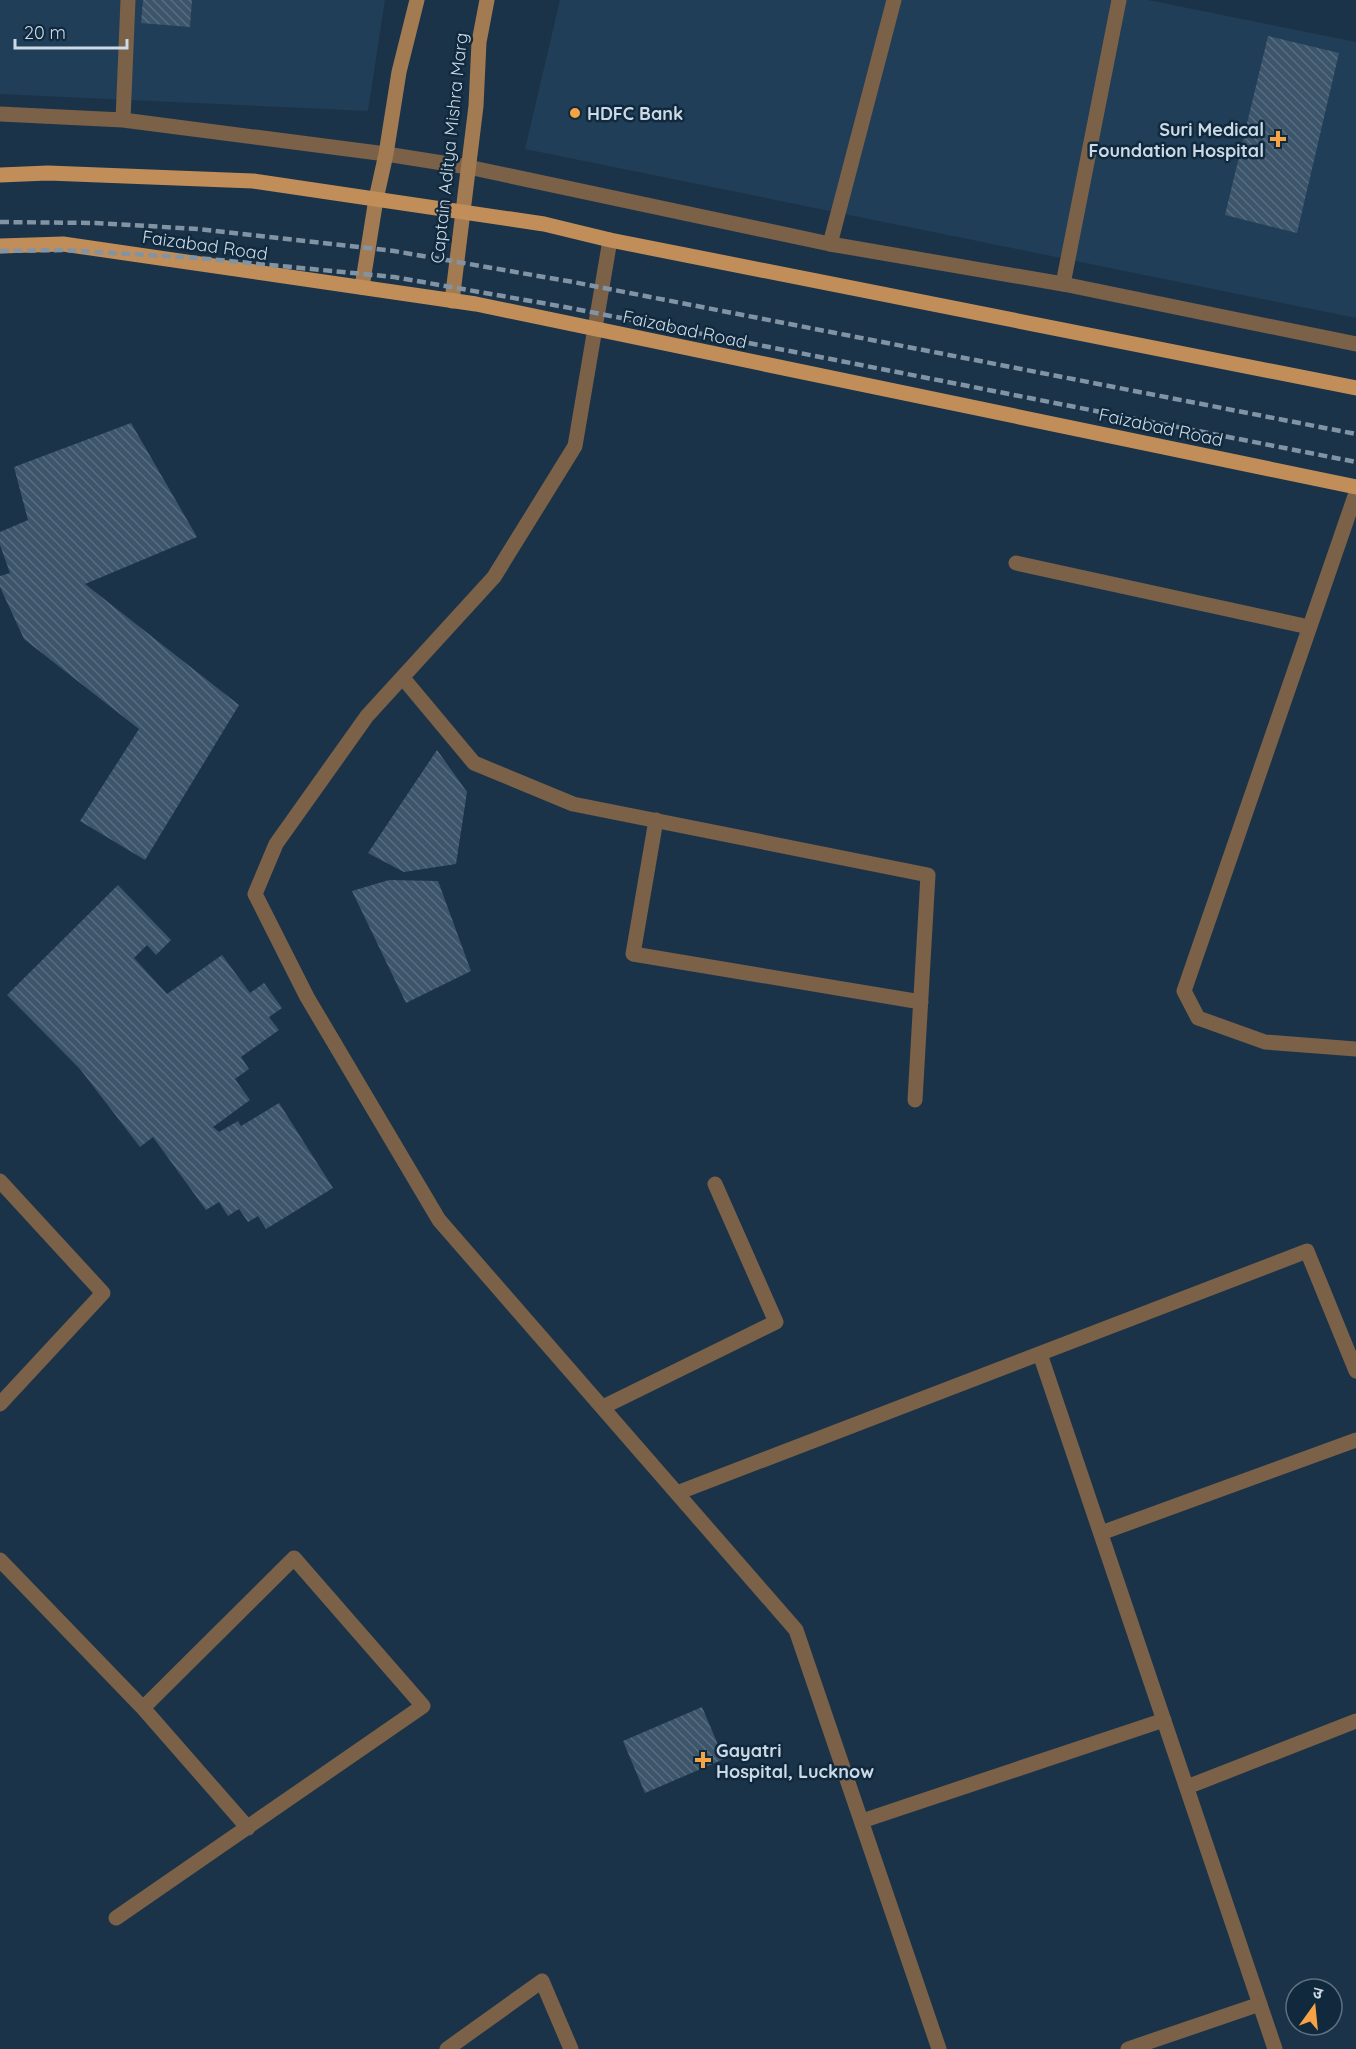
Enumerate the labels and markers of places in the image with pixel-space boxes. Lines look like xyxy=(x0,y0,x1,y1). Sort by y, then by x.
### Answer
place label: HDFC Bank xyxy=(587,102,683,125)
marker: HDFC Bank xyxy=(568,106,582,120)
place label: Suri Medical Foundation Hospital xyxy=(1088,118,1264,162)
marker: Suri Medical Foundation Hospital xyxy=(1269,130,1287,148)
place label: Gayatri Hospital, Lucknow xyxy=(716,1739,874,1783)
marker: Gayatri Hospital, Lucknow xyxy=(694,1751,712,1769)

